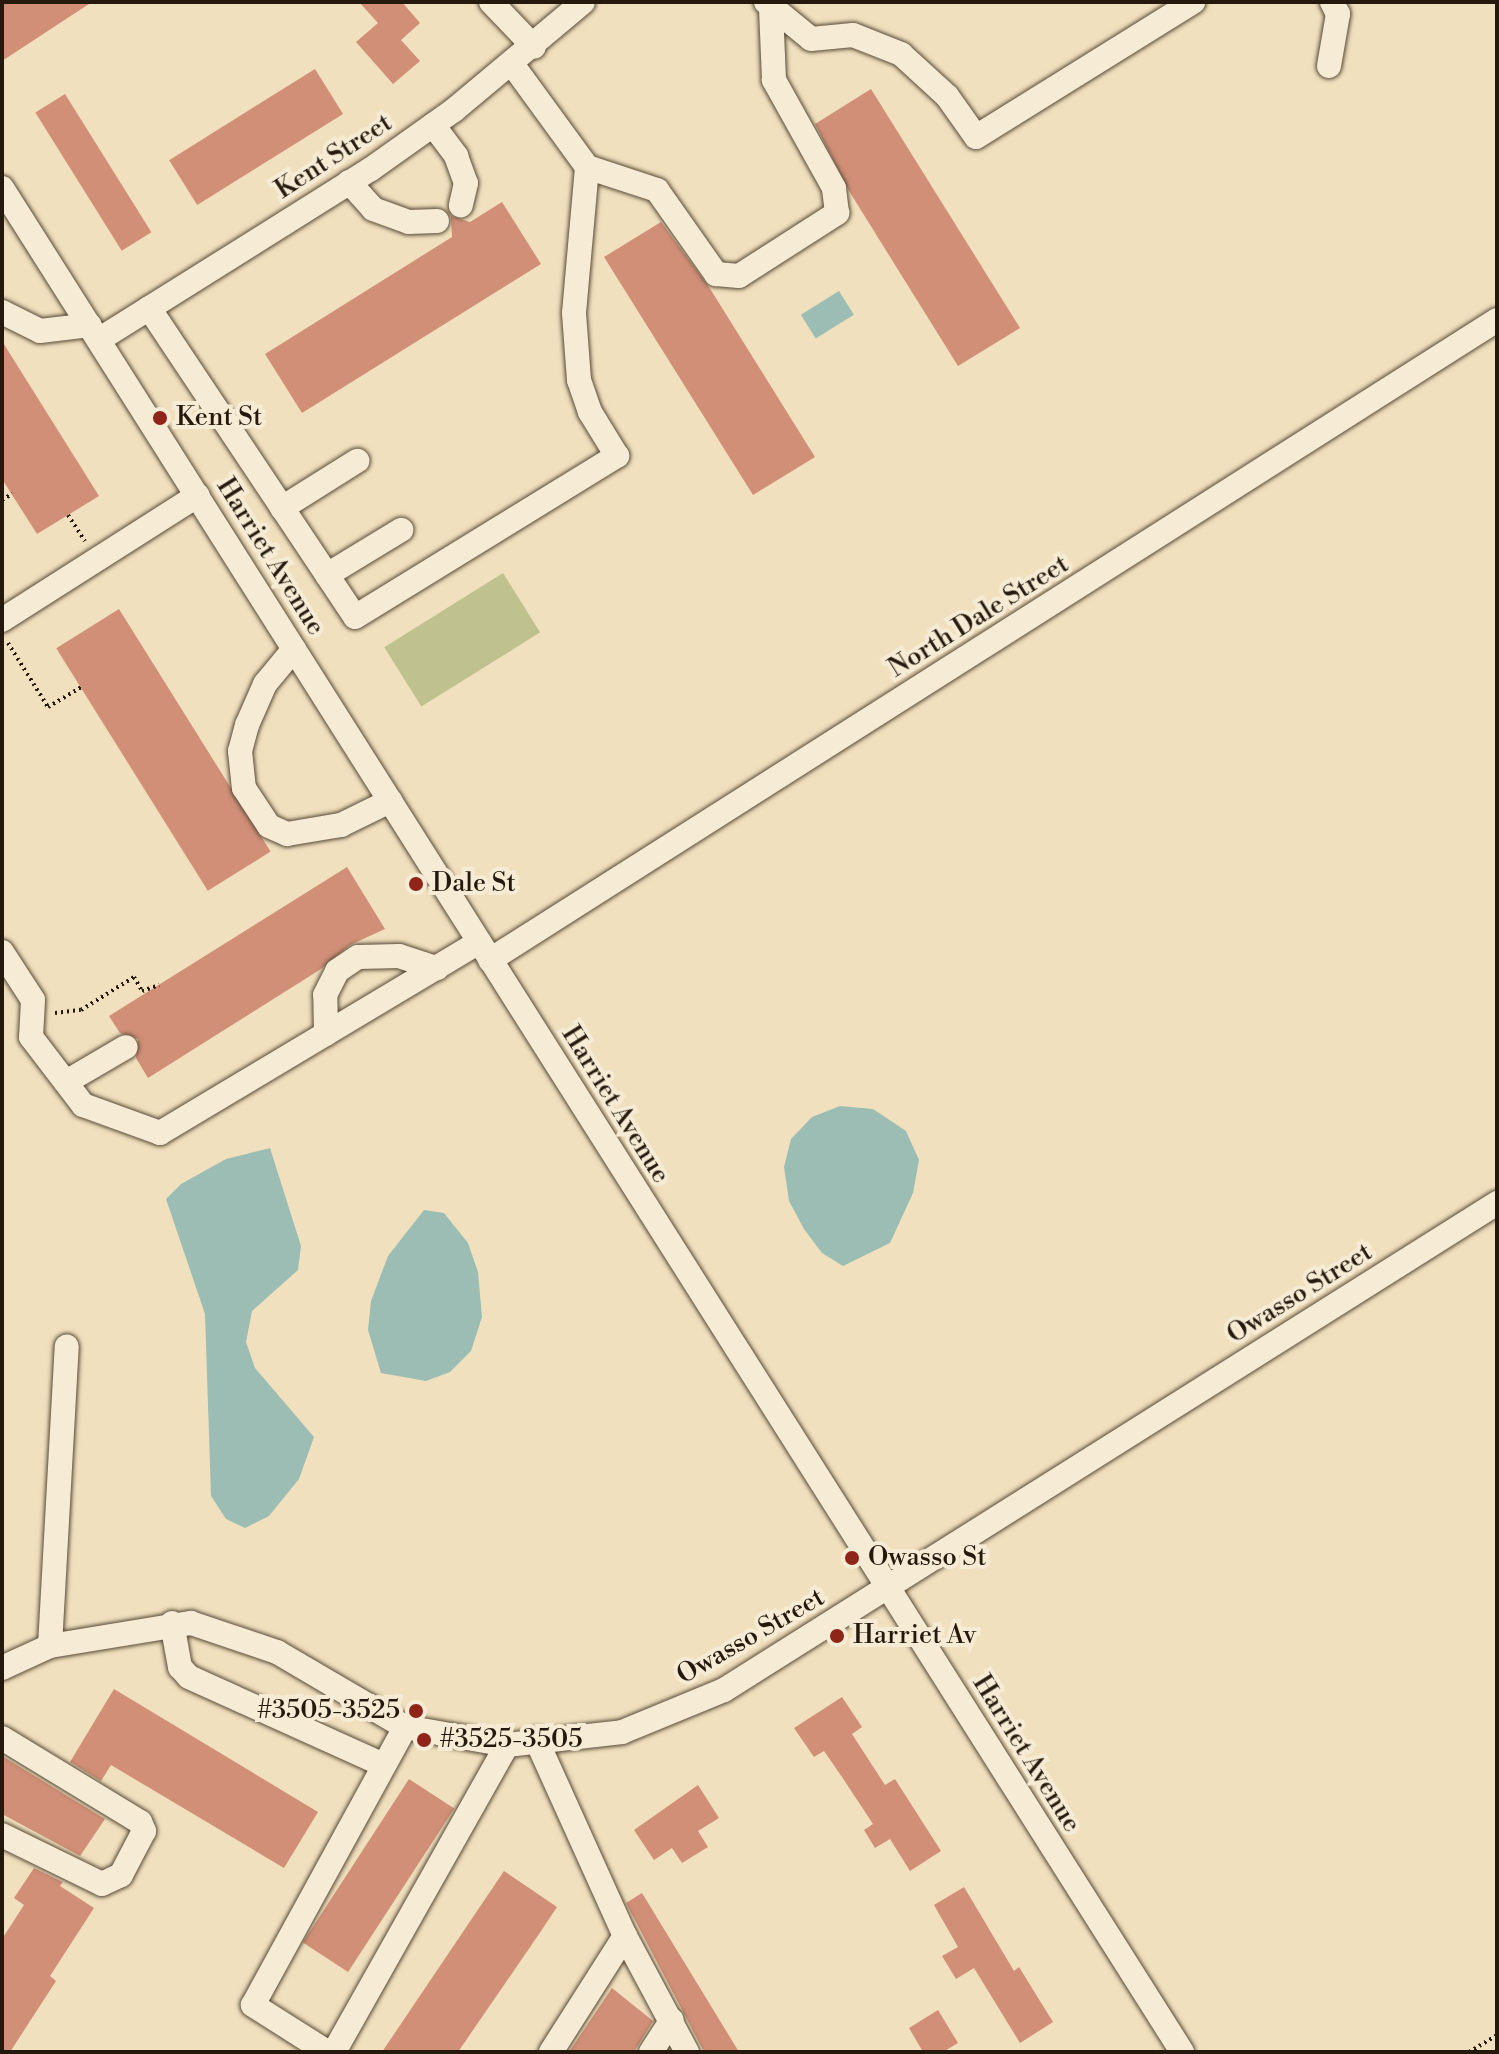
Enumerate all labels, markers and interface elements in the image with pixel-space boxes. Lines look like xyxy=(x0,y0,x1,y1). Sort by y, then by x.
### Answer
street label: Kent Street xyxy=(270,108,398,206)
place label: Kent St xyxy=(176,402,262,434)
marker: Kent St xyxy=(151,409,169,427)
street label: Harriet Avenue xyxy=(209,473,331,641)
street label: North Dale Street xyxy=(883,549,1075,685)
place label: Dale St xyxy=(432,868,516,900)
marker: Dale St xyxy=(407,875,425,893)
street label: Harriet Avenue xyxy=(554,1021,676,1189)
street label: Owasso Street xyxy=(1222,1237,1378,1351)
place label: Owasso St xyxy=(868,1542,986,1574)
marker: Owasso St xyxy=(843,1549,861,1567)
street label: Owasso Street xyxy=(672,1582,830,1692)
place label: Harriet Av xyxy=(853,1620,976,1652)
marker: Harriet Av xyxy=(828,1627,846,1645)
street label: Harriet Avenue xyxy=(965,1670,1087,1838)
place label: #3505-3525 xyxy=(257,1695,400,1727)
marker: #3505-3525 xyxy=(407,1702,425,1720)
place label: #3525-3505 xyxy=(440,1724,583,1756)
marker: #3525-3505 xyxy=(415,1731,433,1749)

